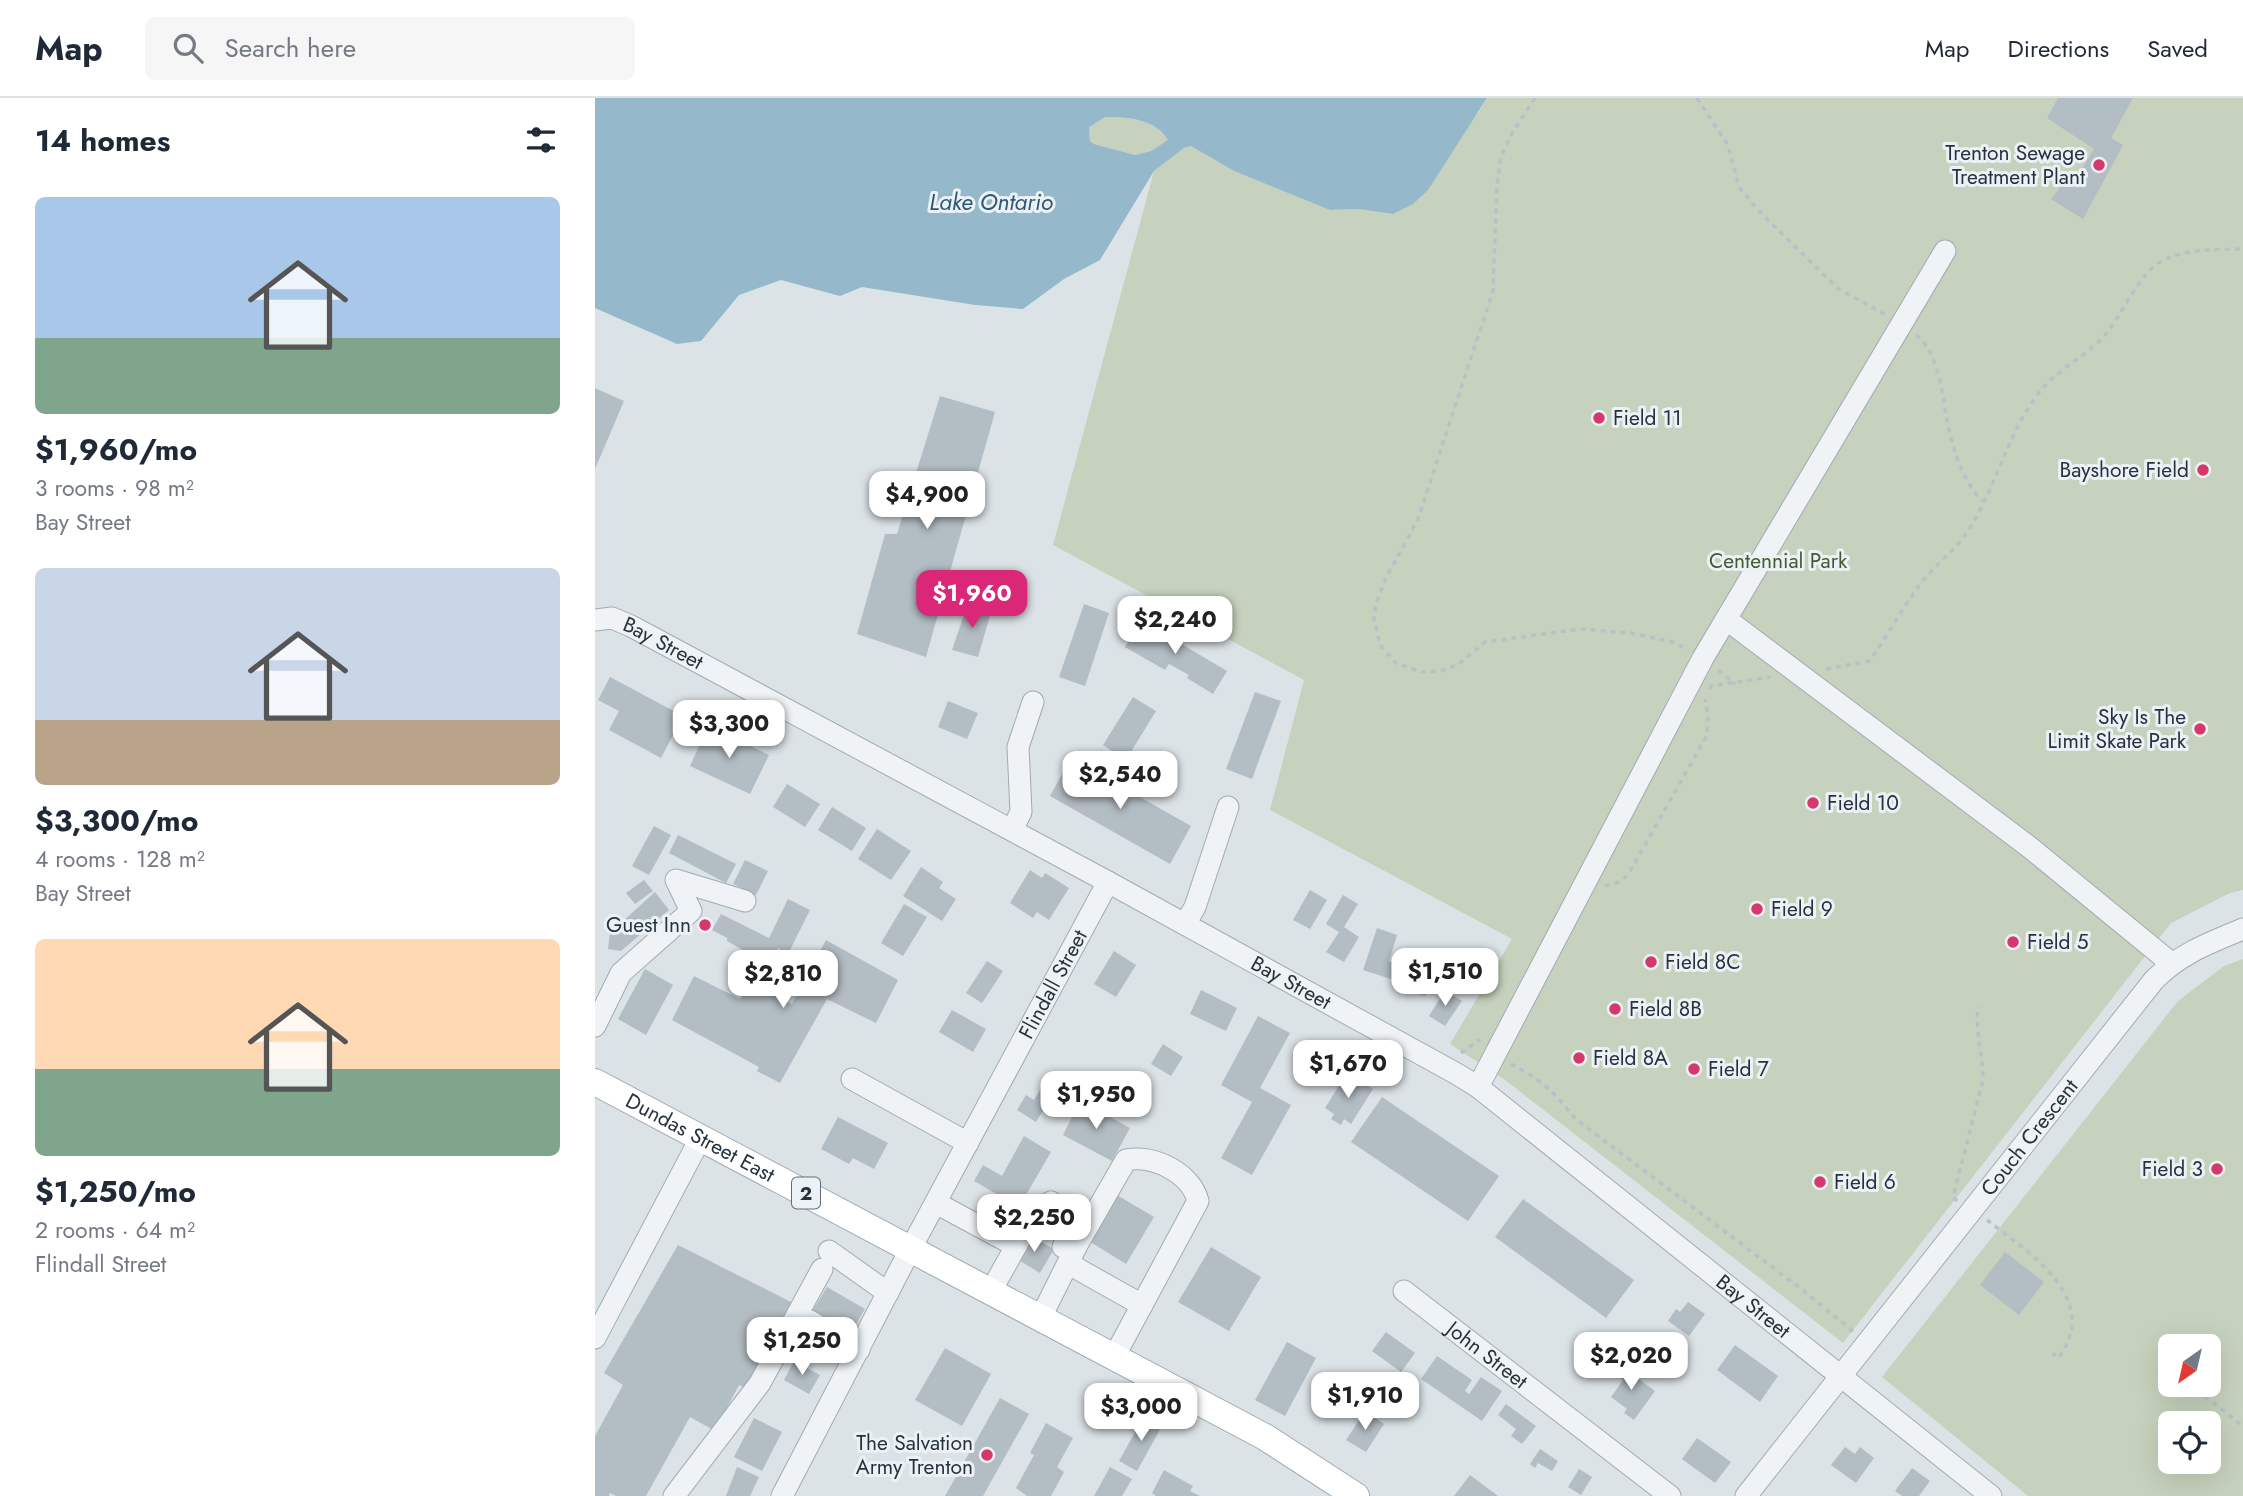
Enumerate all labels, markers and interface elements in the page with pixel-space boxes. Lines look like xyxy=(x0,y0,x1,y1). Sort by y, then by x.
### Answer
search box xyxy=(145,17,635,80)
text: Map xyxy=(35,25,103,72)
icon: search xyxy=(169,29,207,67)
text: Search here xyxy=(225,29,356,67)
text: Map xyxy=(1925,31,1970,66)
text: Directions xyxy=(2008,31,2109,66)
text: Saved xyxy=(2147,31,2208,66)
text: 14 homes xyxy=(35,119,170,162)
icon: filters xyxy=(522,121,560,159)
place label: Trenton Sewage Treatment Plant xyxy=(1945,138,2085,192)
marker: Trenton Sewage Treatment Plant xyxy=(2091,157,2107,173)
water label: Lake Ontario xyxy=(929,185,1054,219)
icon: home xyxy=(235,242,361,368)
place label: Field 11 xyxy=(1613,403,1682,433)
marker: Field 11 xyxy=(1591,410,1607,426)
text: $1,960/mo xyxy=(35,428,197,471)
place label: Bayshore Field xyxy=(2060,455,2189,485)
marker: Bayshore Field xyxy=(2195,462,2211,478)
text: 3 rooms · 98 m² xyxy=(35,471,194,505)
pin: $4,900 xyxy=(870,472,984,531)
text: $4,900 xyxy=(885,477,969,511)
text: Bay Street xyxy=(35,505,131,539)
park label: Centennial Park xyxy=(1709,546,1848,576)
pin: $1,960 xyxy=(915,570,1029,630)
text: $1,960 xyxy=(932,576,1012,610)
pin: $2,240 xyxy=(1118,596,1232,656)
text: $2,240 xyxy=(1133,602,1217,636)
street label: Bay Street xyxy=(618,609,709,677)
icon: home xyxy=(235,613,361,739)
pin: $3,300 xyxy=(672,700,786,760)
place label: Sky Is The Limit Skate Park xyxy=(2047,702,2187,756)
text: $3,300 xyxy=(689,706,769,740)
marker: Sky Is The Limit Skate Park xyxy=(2192,721,2208,737)
pin: $2,540 xyxy=(1063,752,1177,811)
text: $2,540 xyxy=(1079,757,1161,791)
place label: Field 10 xyxy=(1827,788,1899,818)
marker: Field 10 xyxy=(1805,795,1821,811)
text: $3,300/mo xyxy=(35,799,198,842)
text: 4 rooms · 128 m² xyxy=(35,842,205,876)
text: Bay Street xyxy=(35,876,131,910)
place label: Field 9 xyxy=(1771,894,1833,924)
marker: Field 9 xyxy=(1749,901,1765,917)
place label: Guest Inn xyxy=(606,910,691,940)
marker: Guest Inn xyxy=(697,917,713,933)
street label: Flindall Street xyxy=(1011,924,1095,1044)
place label: Field 5 xyxy=(2027,927,2089,957)
marker: Field 5 xyxy=(2005,934,2021,950)
place label: Field 8C xyxy=(1665,947,1741,977)
street label: Bay Street xyxy=(1246,948,1337,1017)
pin: $1,510 xyxy=(1388,948,1502,1008)
pin: $2,810 xyxy=(726,950,840,1010)
text: $1,510 xyxy=(1407,954,1483,988)
marker: Field 8C xyxy=(1643,954,1659,970)
text: $2,810 xyxy=(744,956,822,990)
icon: home xyxy=(235,984,361,1110)
place label: Field 8B xyxy=(1629,994,1702,1024)
marker: Field 8B xyxy=(1607,1001,1623,1017)
pin: $1,670 xyxy=(1291,1040,1405,1100)
place label: Field 8A xyxy=(1593,1043,1668,1073)
text: $1,670 xyxy=(1309,1046,1387,1080)
marker: Field 8A xyxy=(1571,1050,1587,1066)
place label: Field 7 xyxy=(1708,1054,1769,1084)
marker: Field 7 xyxy=(1686,1061,1702,1077)
pin: $1,950 xyxy=(1039,1072,1153,1131)
street label: Couch Crescent xyxy=(1974,1073,2085,1202)
text: $1,950 xyxy=(1057,1077,1135,1111)
street label: Dundas Street East xyxy=(620,1086,780,1190)
place label: Field 3 xyxy=(2142,1154,2203,1184)
marker: Field 3 xyxy=(2209,1161,2225,1177)
place label: Field 6 xyxy=(1834,1167,1896,1197)
text: $1,250/mo xyxy=(35,1170,196,1213)
marker: Field 6 xyxy=(1812,1174,1828,1190)
road number: 2 xyxy=(792,1177,820,1208)
pin: $2,250 xyxy=(977,1194,1091,1254)
text: $2,250 xyxy=(993,1200,1075,1234)
text: 2 rooms · 64 m² xyxy=(35,1213,195,1247)
text: Flindall Street xyxy=(35,1247,166,1281)
street label: Bay Street xyxy=(1710,1267,1797,1345)
street label: John Street xyxy=(1438,1312,1534,1396)
pin: $1,250 xyxy=(745,1318,859,1377)
text: $1,250 xyxy=(763,1323,841,1357)
pin: $2,020 xyxy=(1574,1332,1688,1392)
north arrow xyxy=(2158,1334,2221,1396)
map controls xyxy=(2158,1334,2221,1474)
text: $2,020 xyxy=(1590,1338,1672,1372)
pin: $1,910 xyxy=(1308,1372,1422,1432)
text: $1,910 xyxy=(1327,1378,1403,1412)
pin: $3,000 xyxy=(1084,1384,1198,1443)
text: $3,000 xyxy=(1100,1389,1182,1423)
button: locate xyxy=(2158,1411,2221,1474)
place label: The Salvation Army Trenton xyxy=(856,1428,973,1482)
marker: The Salvation Army Trenton xyxy=(979,1447,995,1463)

